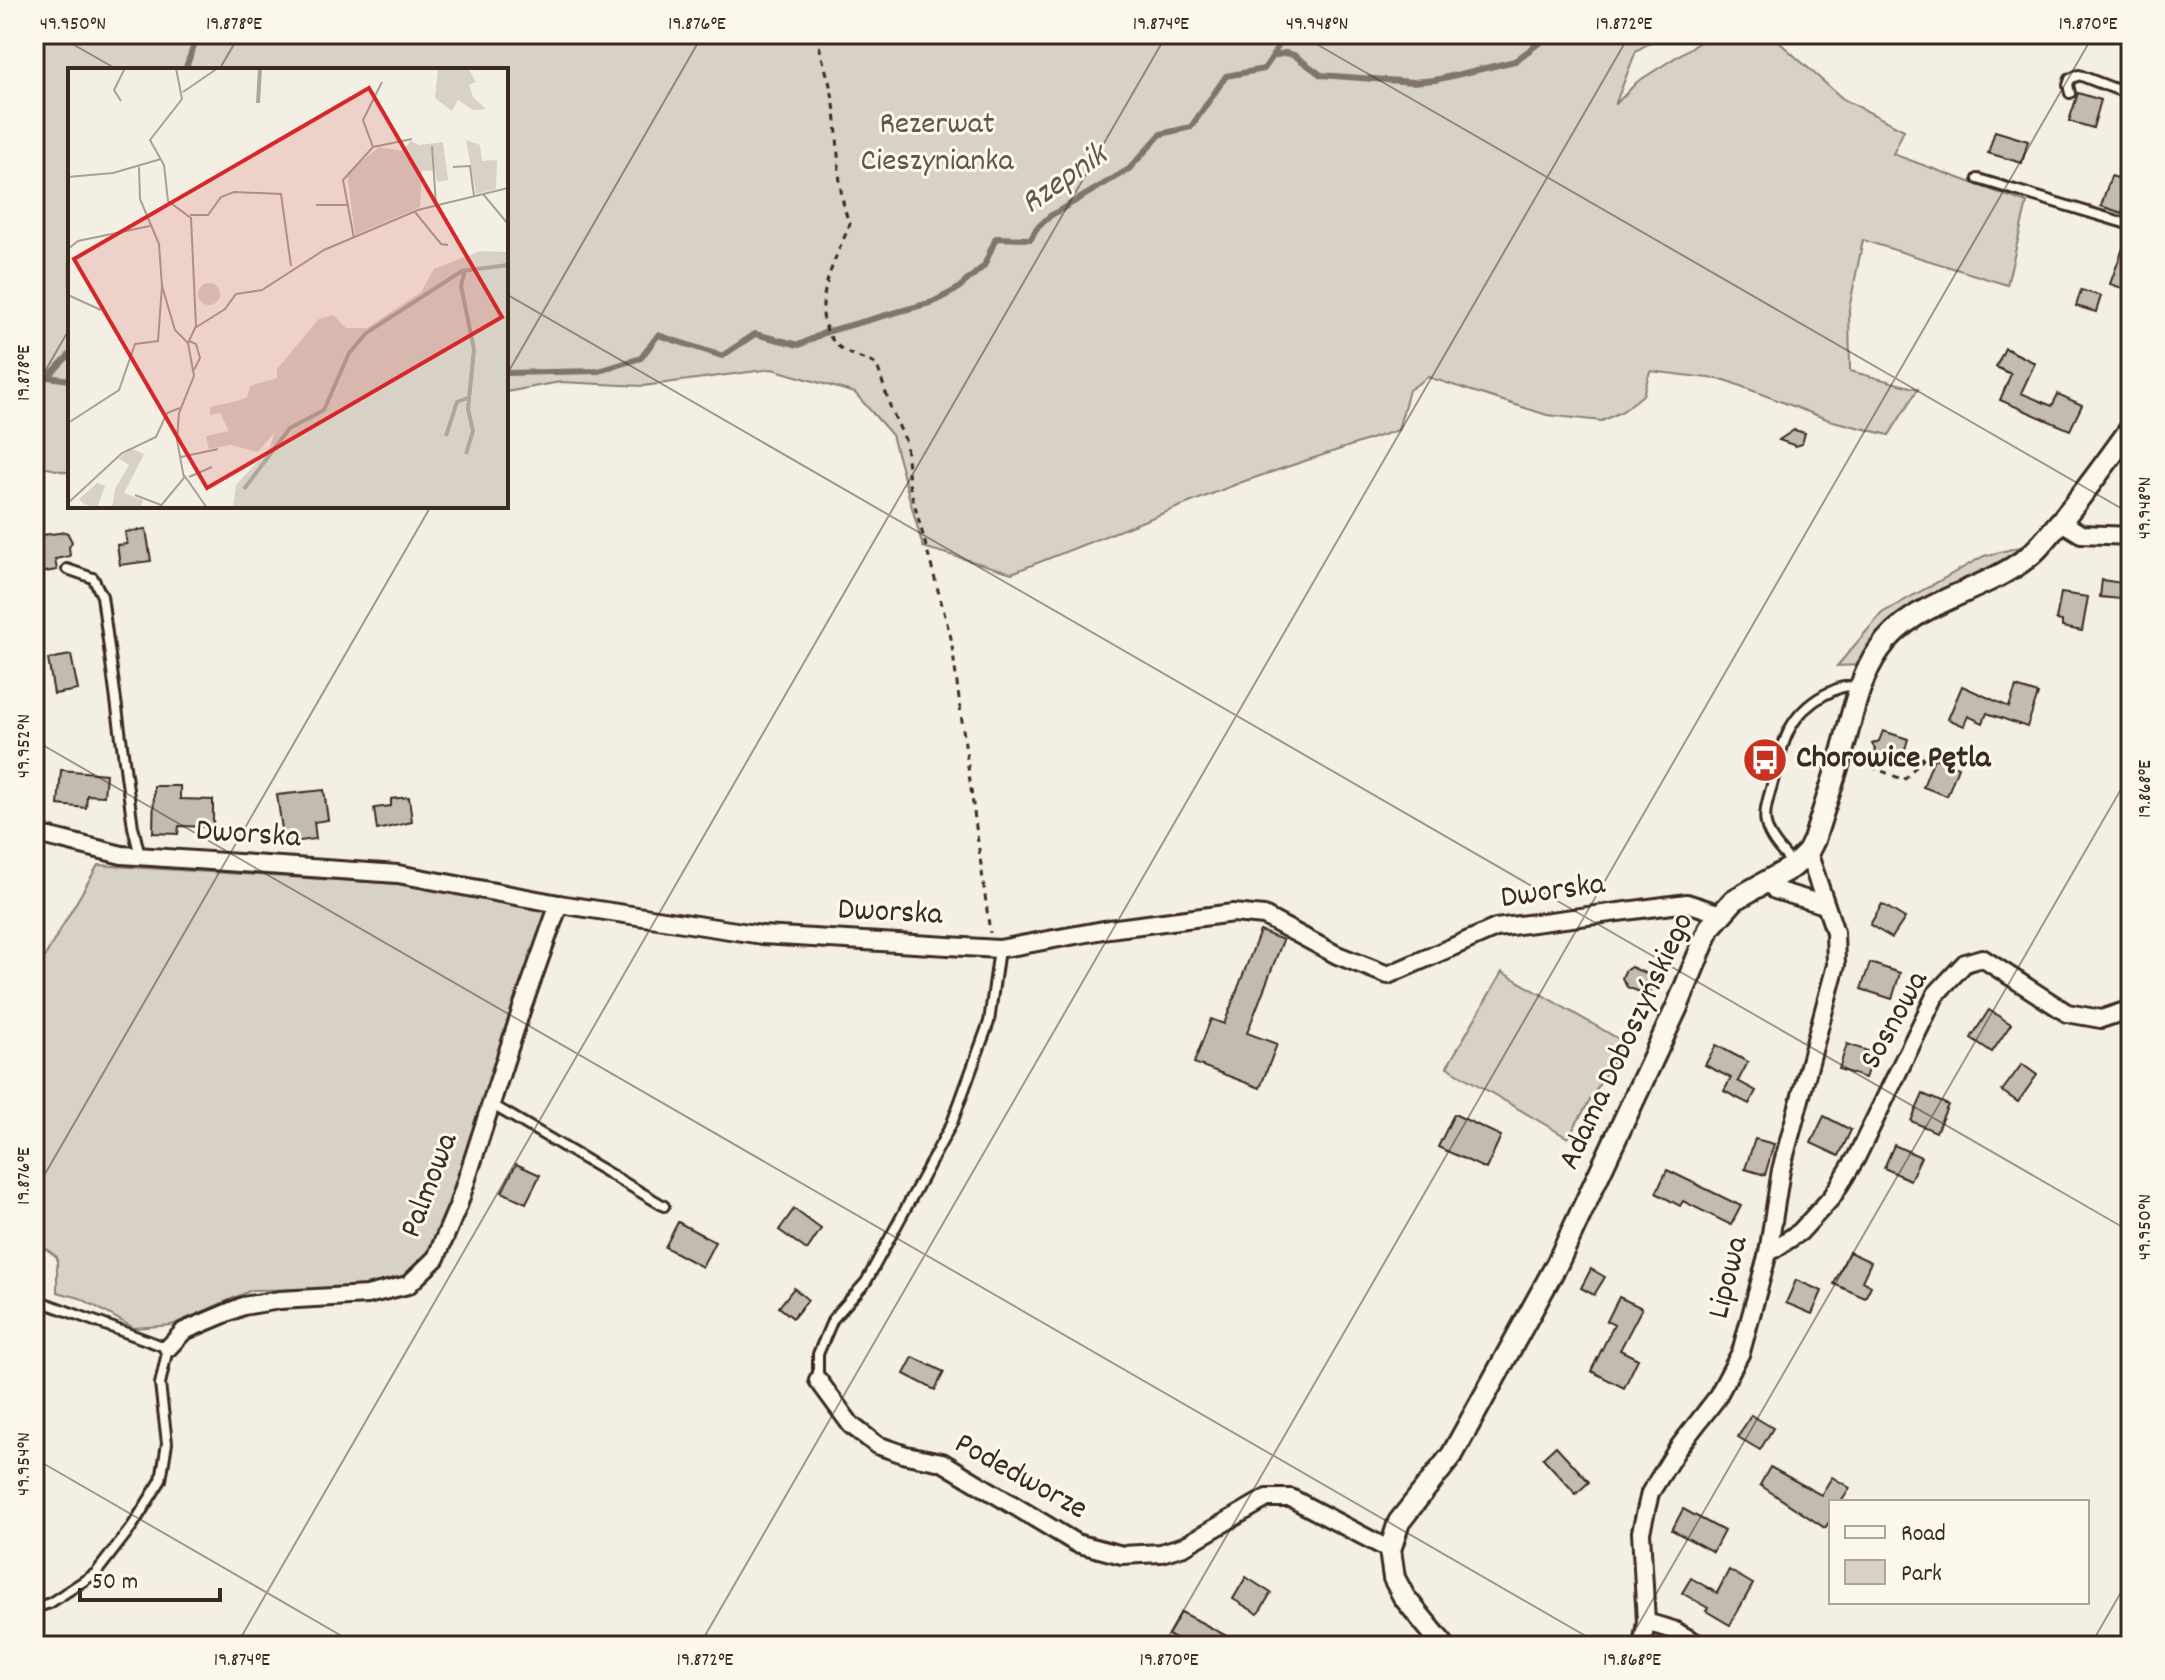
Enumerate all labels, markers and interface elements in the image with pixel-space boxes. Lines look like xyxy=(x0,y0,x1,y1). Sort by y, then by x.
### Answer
text: 49.950°N xyxy=(40,11,106,39)
text: 19.878°E xyxy=(206,11,262,39)
text: 19.876°E xyxy=(668,11,726,39)
text: 19.874°E xyxy=(1133,11,1189,39)
text: 49.948°N xyxy=(1286,11,1348,39)
text: 19.872°E xyxy=(1596,11,1652,39)
text: 19.870°E xyxy=(2059,11,2117,39)
inset map xyxy=(68,68,508,508)
park label: Rezerwat Cieszynianka xyxy=(861,103,1014,186)
water label: Rzepnik xyxy=(1012,132,1121,229)
text: 19.878°E xyxy=(11,345,39,401)
text: 49.948°N xyxy=(2132,477,2160,539)
text: 49.952°N xyxy=(11,714,39,778)
bus stop icon: Chorowice Pętla xyxy=(1741,736,1789,784)
place label: Chorowice Pętla xyxy=(1796,737,1992,783)
text: 19.868°E xyxy=(2132,760,2160,818)
street label: Dworska xyxy=(194,809,303,863)
street label: Dworska xyxy=(1498,863,1609,923)
street label: Dworska xyxy=(836,888,945,940)
street label: Adama Doboszyńskiego xyxy=(1548,906,1708,1178)
street label: Sosnowa xyxy=(1850,962,1942,1079)
street label: Palmowa xyxy=(390,1126,472,1245)
text: 19.876°E xyxy=(11,1147,39,1205)
text: 49.950°N xyxy=(2132,1194,2160,1260)
street label: Lipowa xyxy=(1698,1231,1763,1324)
street label: Podedworze xyxy=(945,1423,1095,1533)
text: 49.954°N xyxy=(11,1432,39,1496)
legend xyxy=(1829,1500,2089,1604)
text: Road xyxy=(1901,1518,1946,1552)
scale bar xyxy=(80,1552,220,1602)
text: Park xyxy=(1901,1558,1942,1592)
text: 50 m xyxy=(92,1566,138,1600)
text: 19.874°E xyxy=(214,1647,270,1675)
text: 19.872°E xyxy=(677,1647,733,1675)
text: 19.870°E xyxy=(1140,1647,1198,1675)
text: 19.868°E xyxy=(1603,1647,1661,1675)

